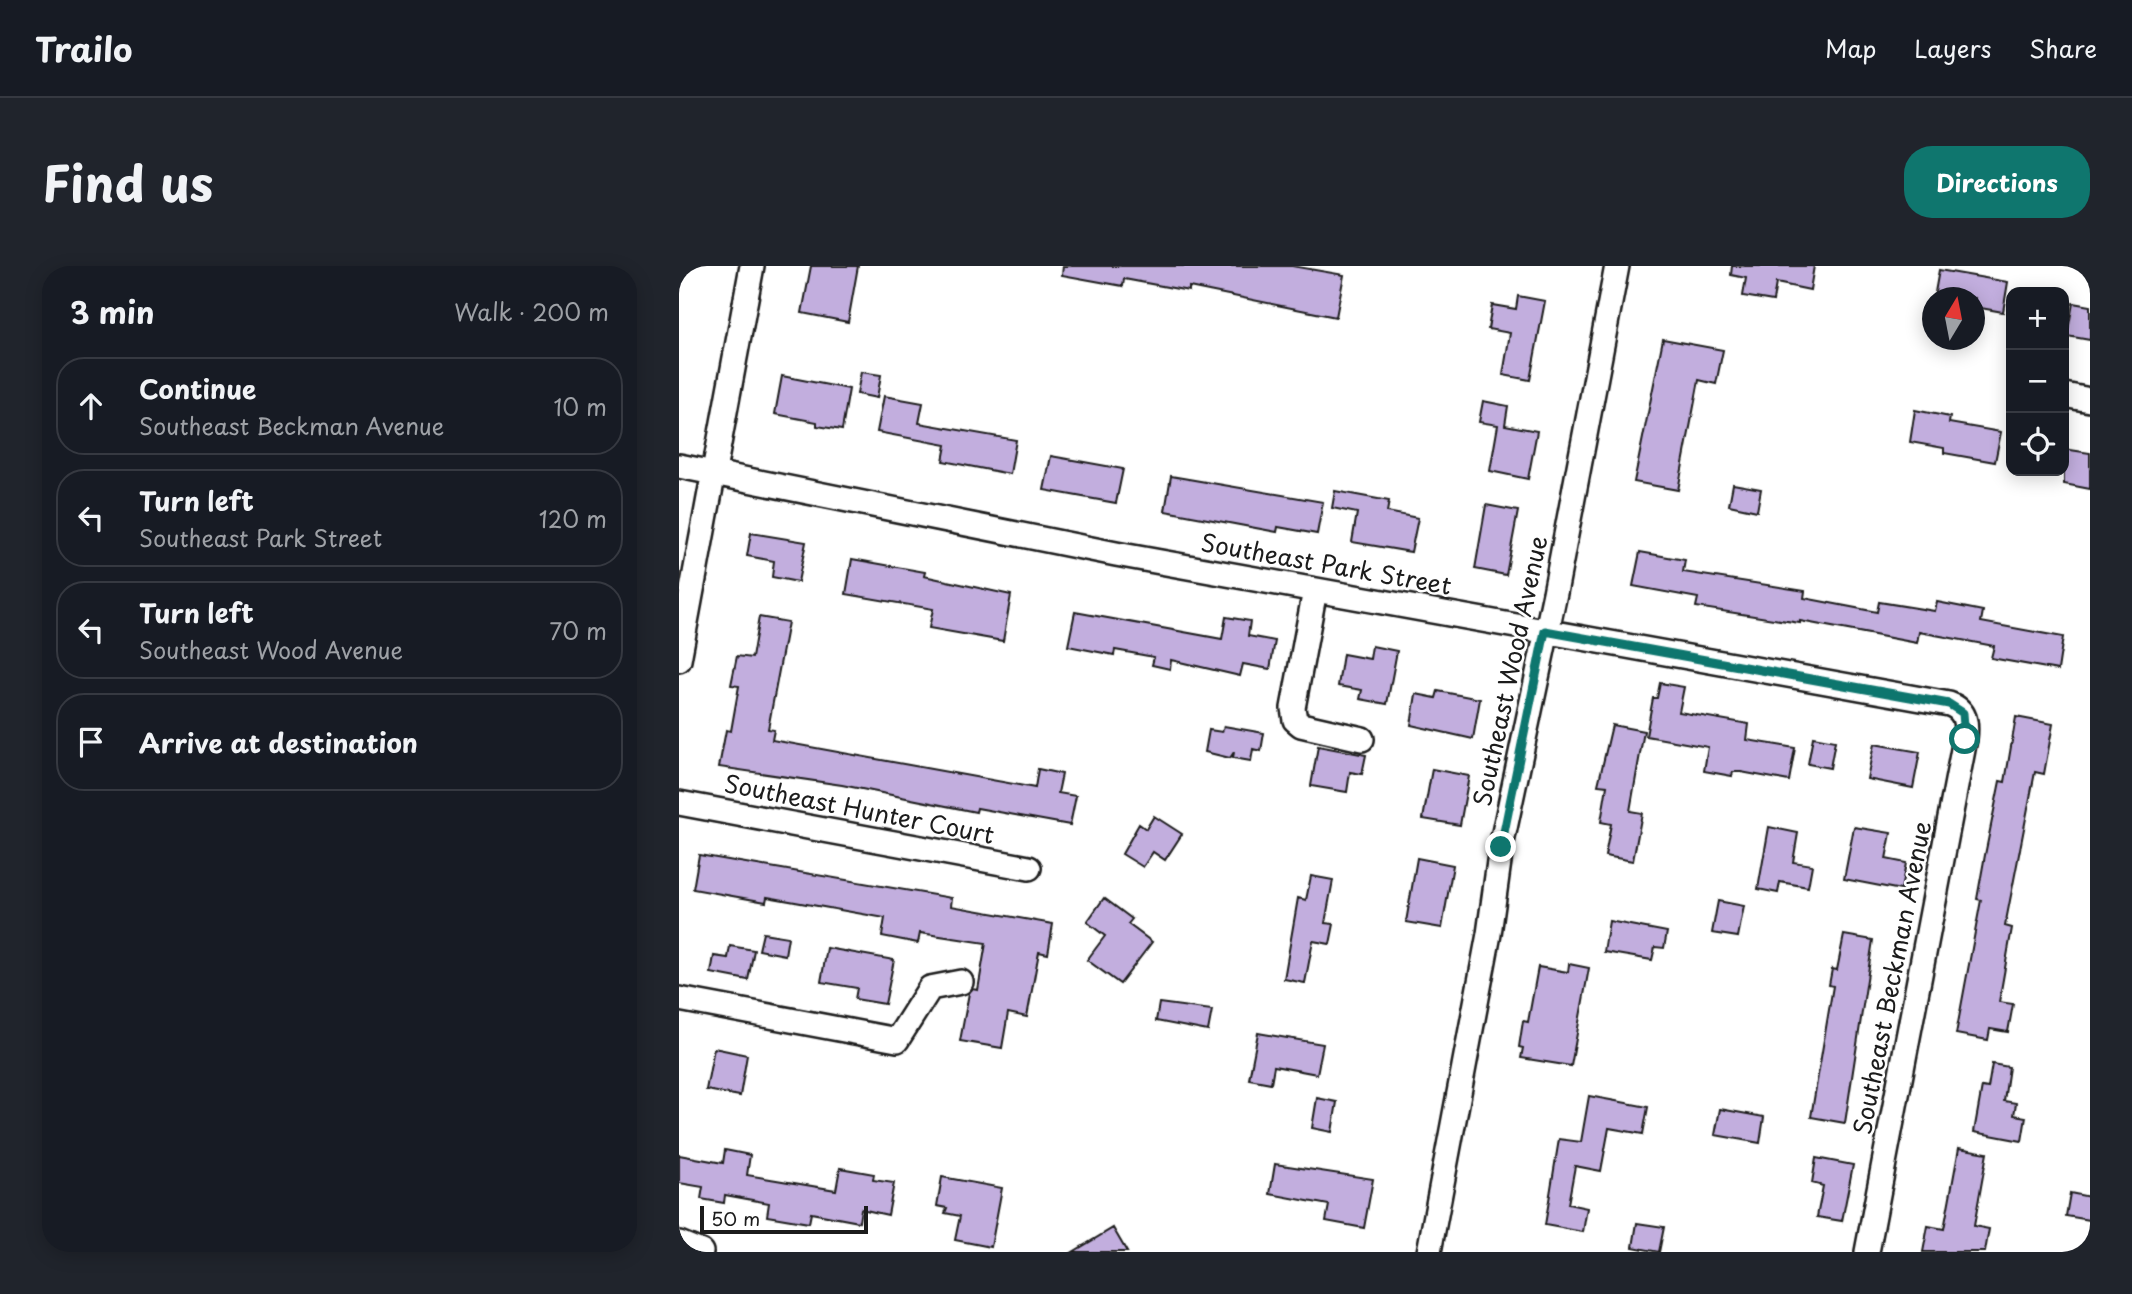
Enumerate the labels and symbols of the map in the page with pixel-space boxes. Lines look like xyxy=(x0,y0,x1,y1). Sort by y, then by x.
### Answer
north arrow xyxy=(1922,287,1985,350)
street label: Southeast Park Street xyxy=(1198,523,1455,603)
street label: Southeast Wood Avenue xyxy=(1463,532,1555,809)
route start xyxy=(1949,723,1980,754)
street label: Southeast Hunter Court xyxy=(721,764,998,852)
street label: Southeast Beckman Avenue xyxy=(1843,818,1939,1137)
route end xyxy=(1485,831,1516,862)
scale bar xyxy=(700,1203,868,1235)

